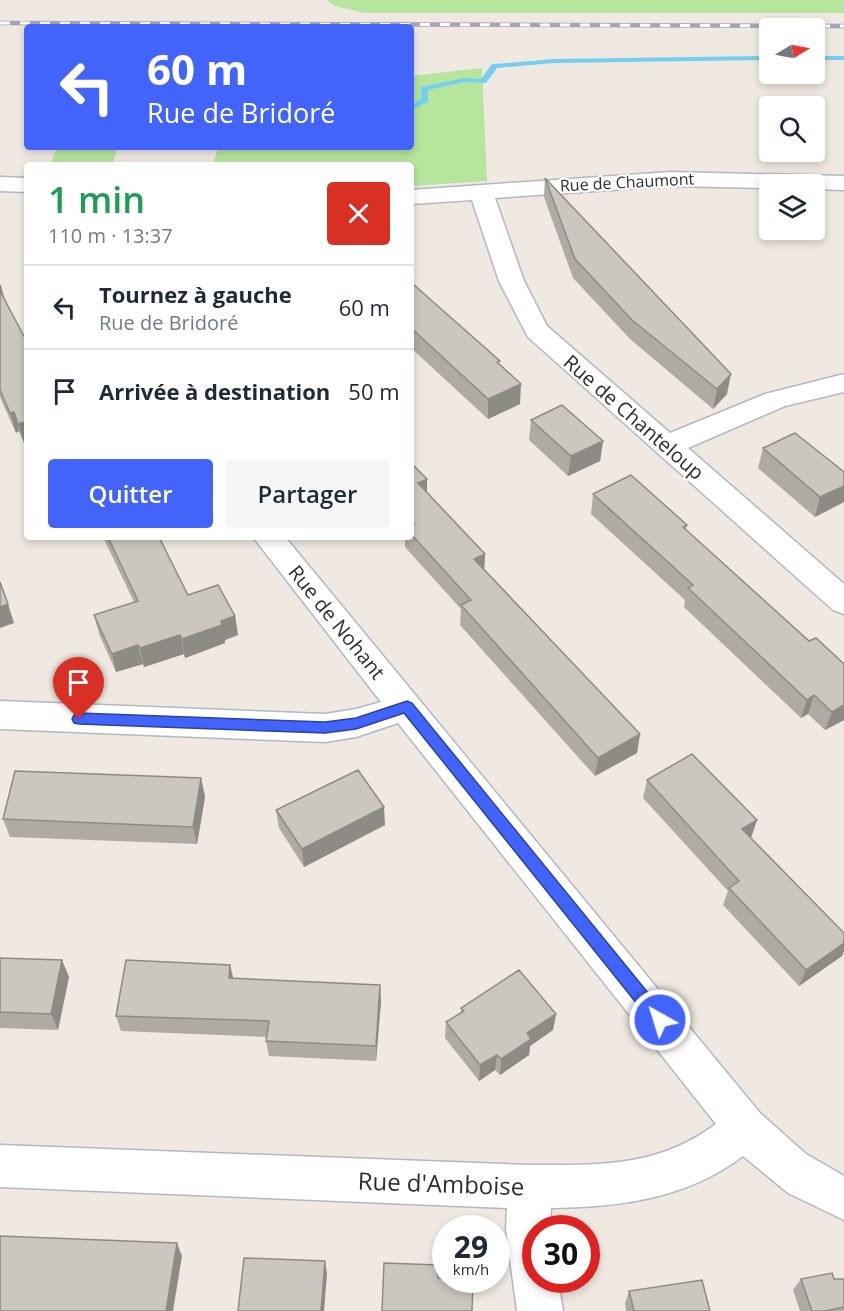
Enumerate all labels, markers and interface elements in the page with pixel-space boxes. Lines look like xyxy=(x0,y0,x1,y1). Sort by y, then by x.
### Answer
north arrow xyxy=(759,18,825,84)
map controls xyxy=(759,18,825,240)
text: 60 m xyxy=(147,40,247,97)
icon: left xyxy=(48,48,126,126)
text: Rue de Bridoré xyxy=(147,94,335,131)
button: search xyxy=(759,96,825,162)
street label: Rue de Chaumont xyxy=(559,167,695,196)
button: layers xyxy=(759,174,825,240)
text: 1 min xyxy=(48,175,145,224)
button: close xyxy=(327,182,390,245)
text: 110 m · 13:37 xyxy=(48,222,173,249)
text: Tournez à gauche xyxy=(99,279,292,309)
icon: left xyxy=(48,291,81,324)
text: 60 m xyxy=(339,292,390,322)
text: Rue de Bridoré xyxy=(99,309,239,336)
street label: Rue de Chanteloup xyxy=(558,348,710,486)
icon: arrive xyxy=(48,375,81,408)
text: Arrivée à destination xyxy=(99,376,330,406)
text: 50 m xyxy=(348,376,400,406)
button: Quitter xyxy=(48,459,213,528)
button: Partager xyxy=(225,459,390,528)
street label: Rue de Nohant xyxy=(283,559,391,685)
pin xyxy=(53,657,104,719)
icon: arrive xyxy=(62,666,95,699)
position arrow xyxy=(628,988,692,1052)
street label: Rue d'Amboise xyxy=(357,1164,525,1202)
speed limit sign: 30 xyxy=(522,1215,600,1293)
text: 29 xyxy=(454,1226,488,1267)
text: km/h xyxy=(453,1259,489,1279)

